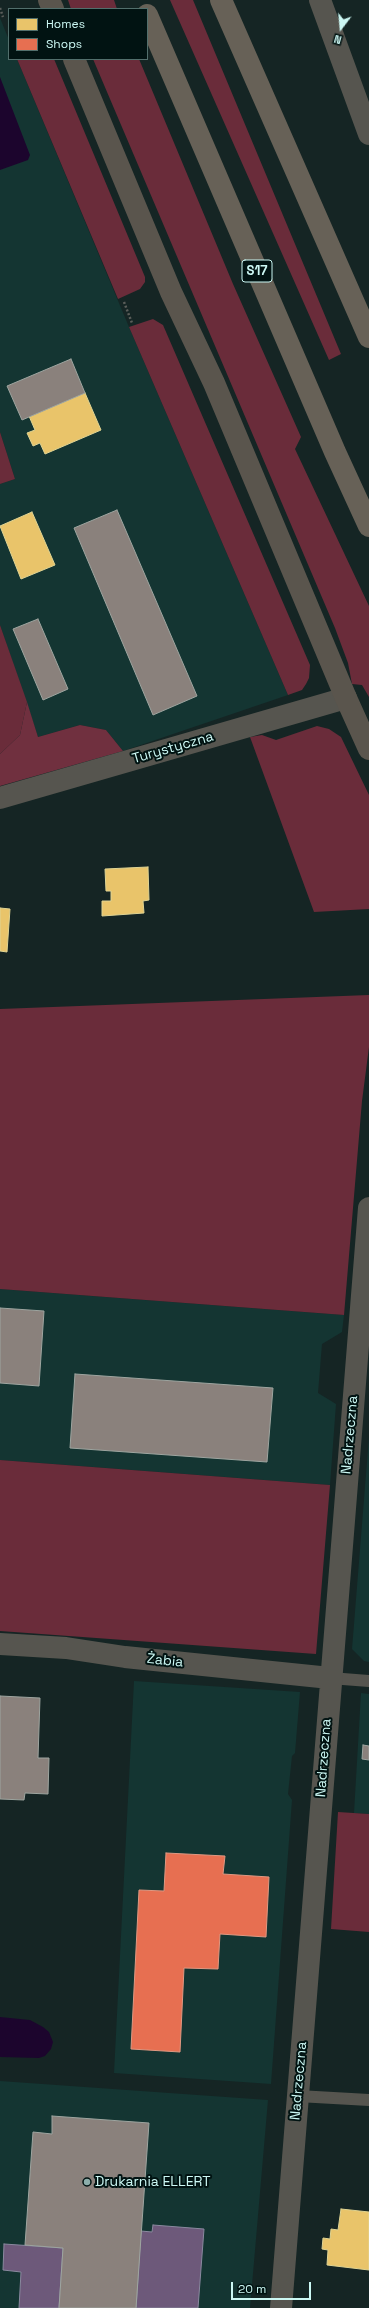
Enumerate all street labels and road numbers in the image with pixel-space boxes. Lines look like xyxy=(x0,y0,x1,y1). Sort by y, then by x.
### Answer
road number: S17 xyxy=(242,260,272,282)
street label: Turystyczna xyxy=(130,728,216,768)
street label: Nadrzeczna xyxy=(338,1395,362,1475)
street label: Żabia xyxy=(146,1651,184,1671)
street label: Nadrzeczna xyxy=(313,1718,335,1798)
street label: Nadrzeczna xyxy=(287,2041,311,2121)

